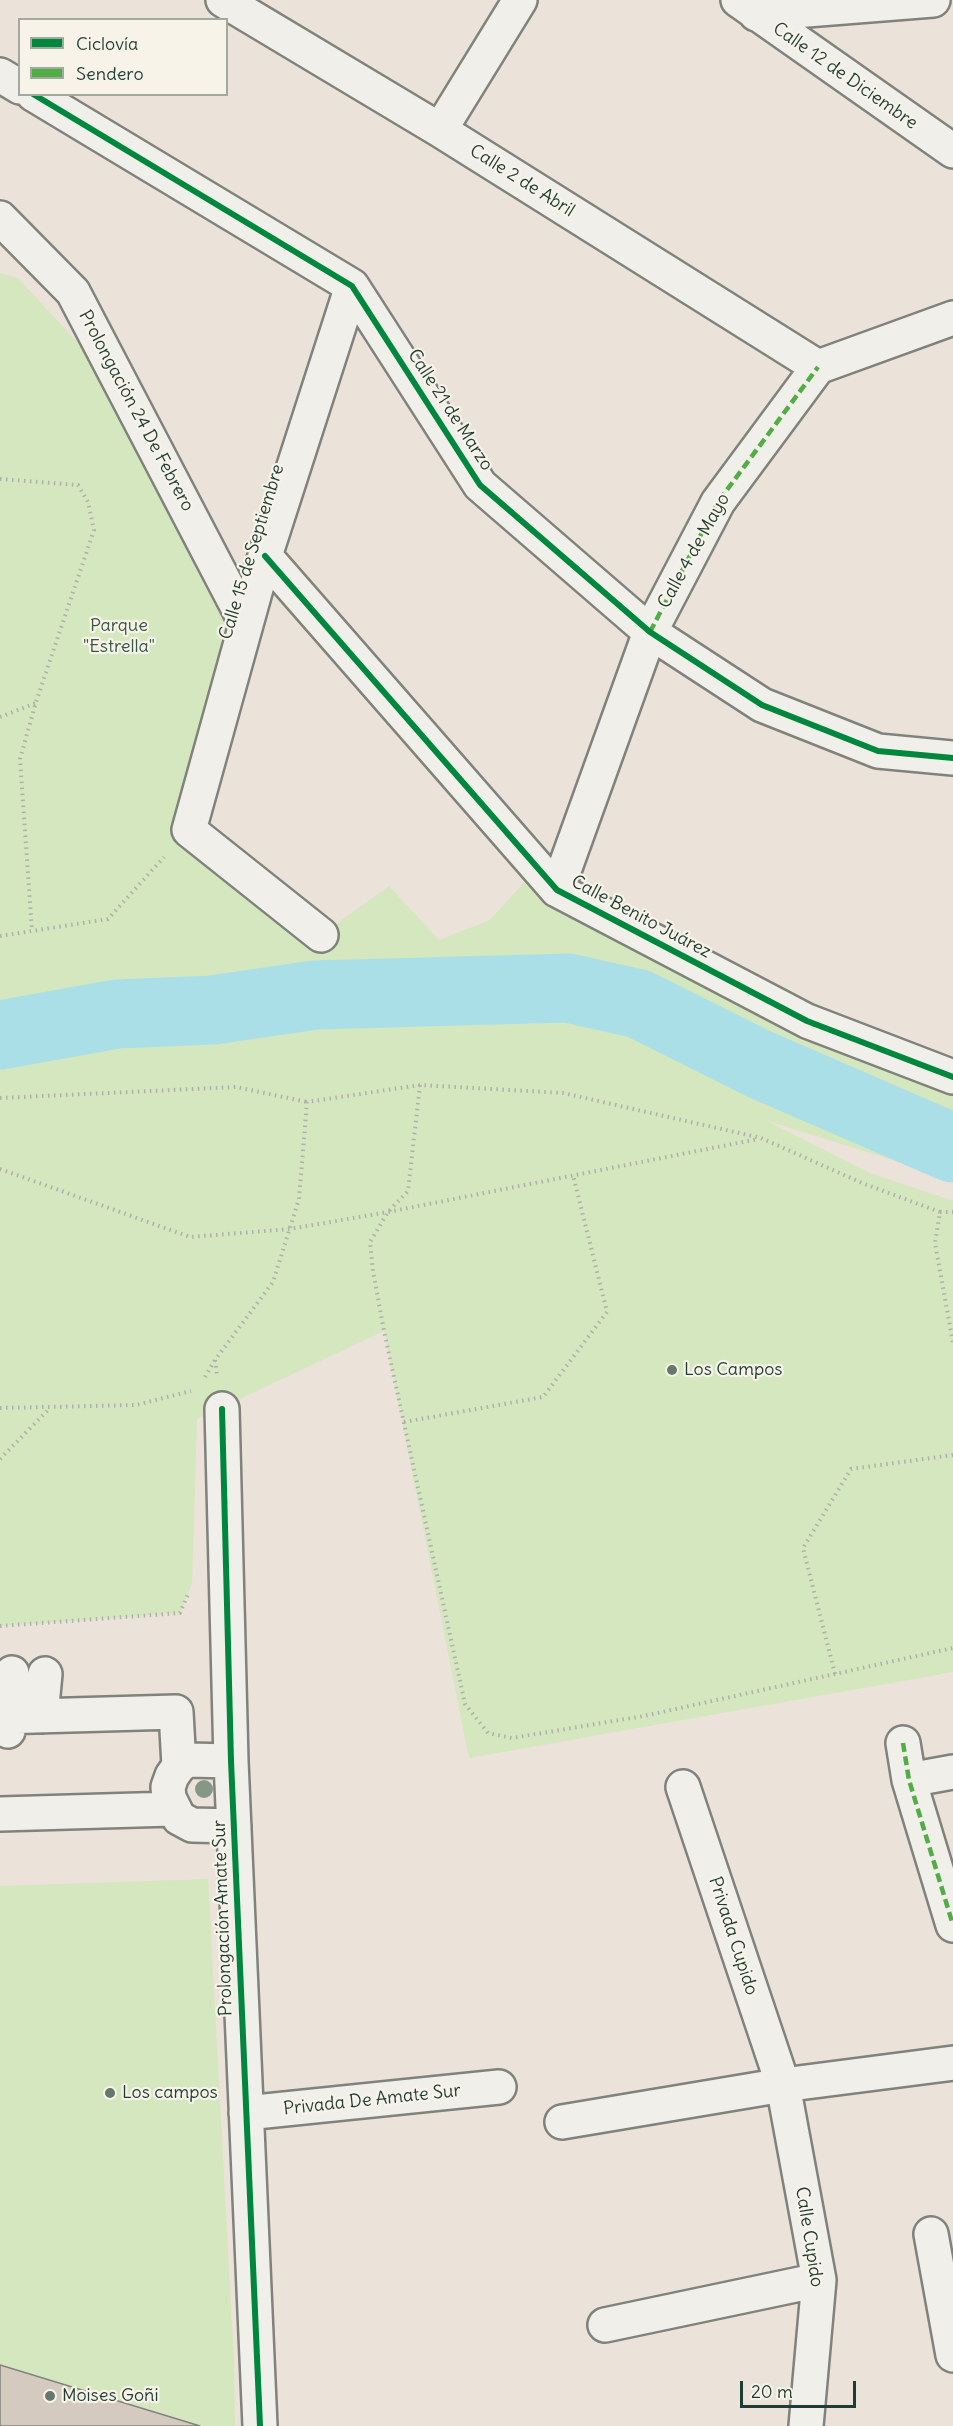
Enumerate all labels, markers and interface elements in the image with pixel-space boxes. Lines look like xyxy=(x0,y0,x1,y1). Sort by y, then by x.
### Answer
legend xyxy=(18,18,228,96)
street label: Calle 12 de Diciembre xyxy=(768,18,922,134)
text: Ciclovía xyxy=(76,32,138,55)
text: Sendero xyxy=(76,62,144,85)
street label: Calle 2 de Abril xyxy=(466,140,578,222)
street label: Prolongación 24 De Febrero xyxy=(74,307,198,515)
street label: Calle 21 de Marzo xyxy=(403,345,497,475)
street label: Calle 15 de Septiembre xyxy=(215,462,289,642)
street label: Calle 4 de Mayo xyxy=(653,490,735,612)
park label: Parque "Estrella" xyxy=(83,615,155,658)
street label: Calle Benito Juárez xyxy=(567,871,715,963)
place label: Los Campos xyxy=(684,1359,782,1381)
marker: Los Campos xyxy=(665,1363,679,1377)
street label: Prolongación Amate Sur xyxy=(209,1820,237,2016)
street label: Privada Cupido xyxy=(704,1874,762,1998)
street label: Privada De Amate Sur xyxy=(282,2080,462,2120)
place label: Los campos xyxy=(122,2082,218,2104)
marker: Los campos xyxy=(103,2086,117,2100)
street label: Calle Cupido xyxy=(790,2185,828,2289)
scale bar xyxy=(743,2369,858,2407)
text: 20 m xyxy=(751,2380,793,2403)
place label: Moises Goñi xyxy=(62,2385,159,2407)
marker: Moises Goñi xyxy=(43,2389,57,2403)

